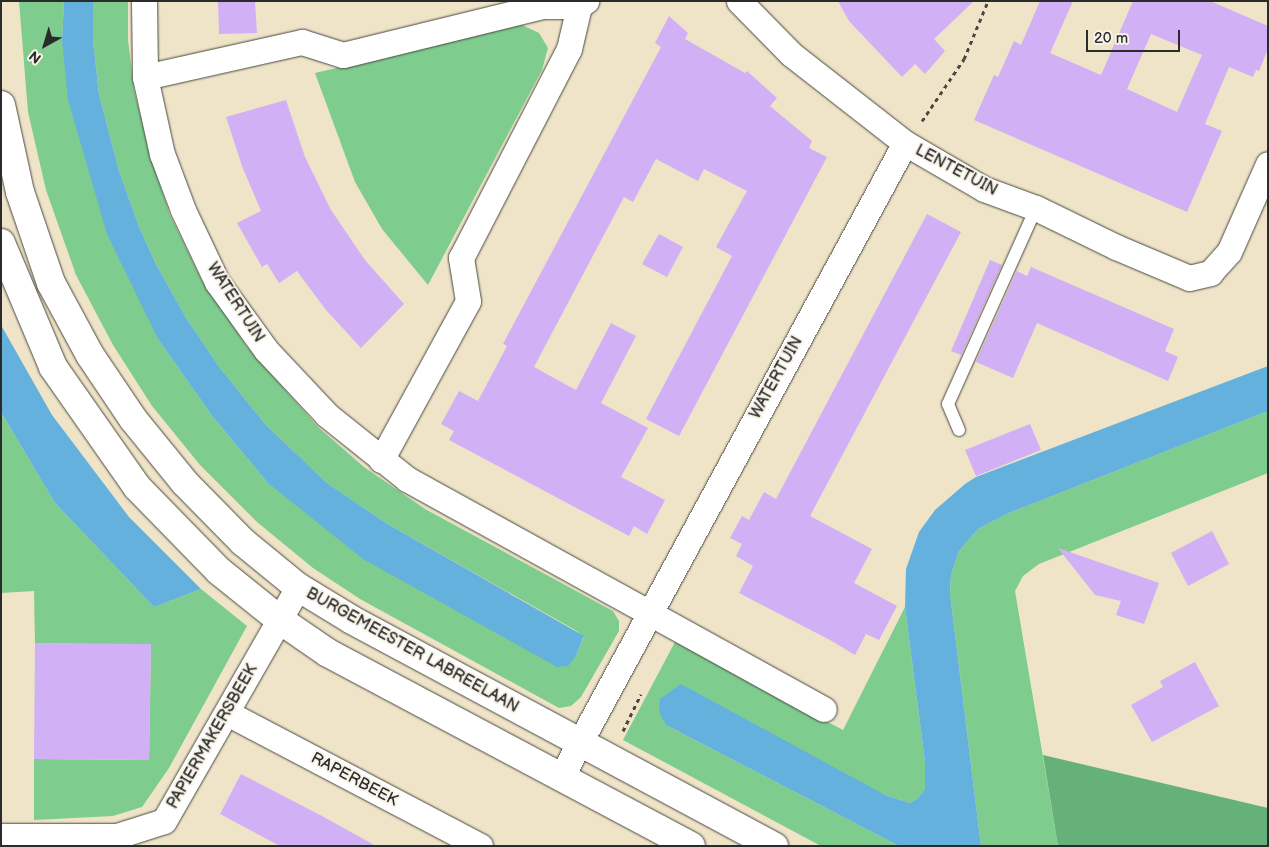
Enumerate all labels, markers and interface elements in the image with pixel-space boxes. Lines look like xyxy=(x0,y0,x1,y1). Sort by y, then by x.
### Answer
north arrow xyxy=(20,20,70,70)
scale bar xyxy=(1089,20,1183,52)
text: 20 m xyxy=(1094,29,1128,48)
text: N xyxy=(26,47,45,67)
street label: LENTETUIN xyxy=(912,141,1000,201)
street label: WATERTUIN xyxy=(202,259,268,347)
street label: WATERTUIN xyxy=(746,333,808,423)
street label: BURGEMEESTER LABREELAAN xyxy=(302,584,522,718)
street label: PAPIERMAKERSBEEK xyxy=(164,661,262,813)
street label: RAPERBEEK xyxy=(307,749,401,811)

